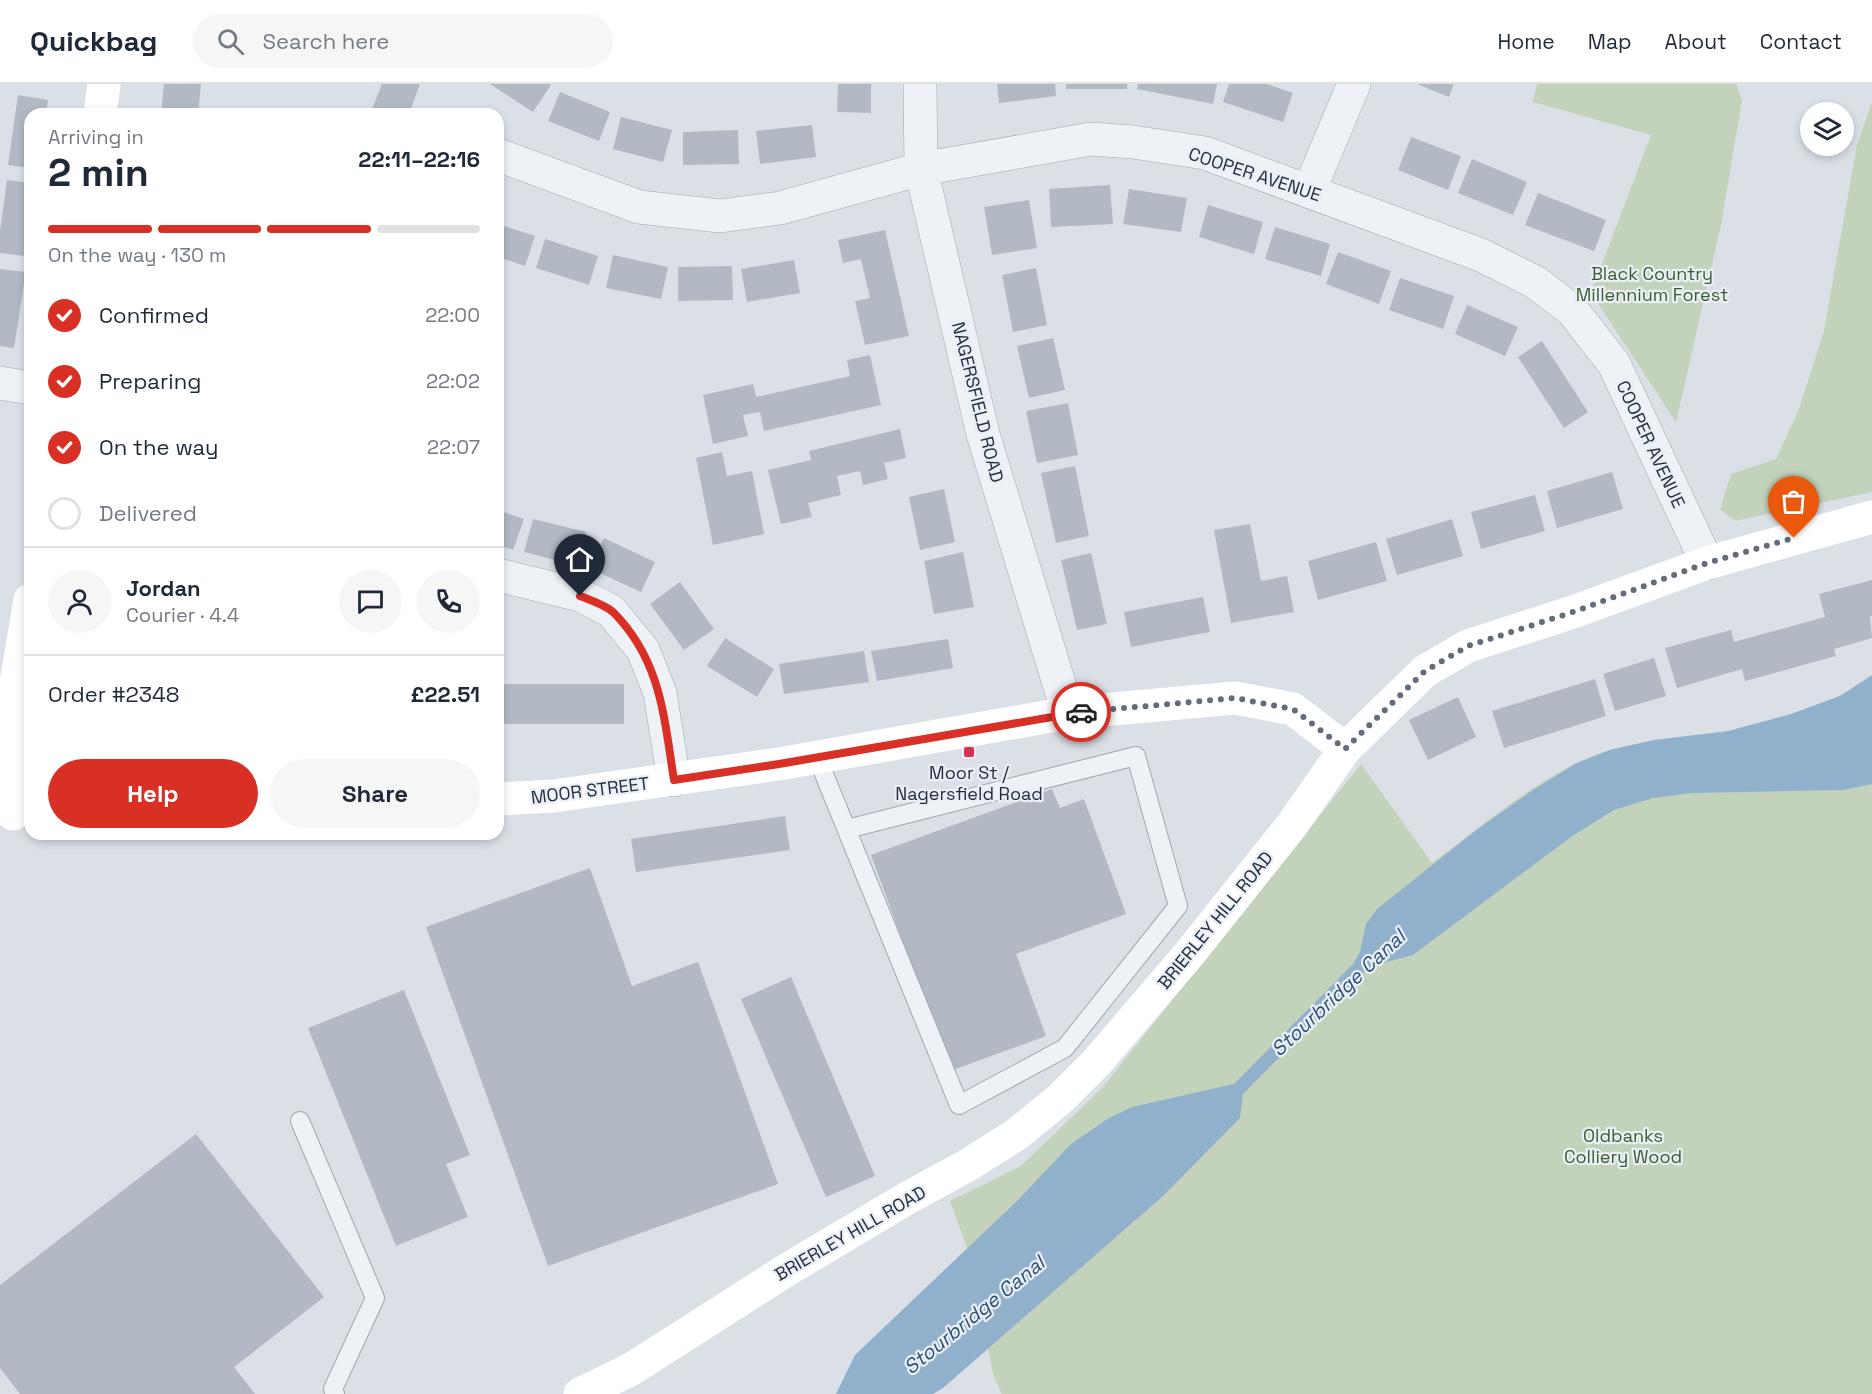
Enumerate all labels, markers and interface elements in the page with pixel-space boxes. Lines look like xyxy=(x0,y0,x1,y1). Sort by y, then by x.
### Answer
search box xyxy=(193,14,613,68)
text: Quickbag xyxy=(30,23,157,59)
icon: search xyxy=(214,25,247,58)
text: Search here xyxy=(262,27,389,55)
text: Home xyxy=(1497,28,1555,55)
text: Map xyxy=(1588,28,1632,55)
text: About xyxy=(1665,28,1727,55)
text: Contact xyxy=(1760,28,1842,55)
map controls xyxy=(1800,102,1854,156)
button: layers xyxy=(1800,102,1854,156)
text: Arriving in xyxy=(48,124,144,150)
street label: COOPER AVENUE xyxy=(1186,142,1324,206)
text: 22:11–22:16 xyxy=(358,145,480,173)
text: 2 min xyxy=(48,148,149,197)
text: On the way · 130 m xyxy=(48,242,226,268)
park label: Black Country Millennium Forest xyxy=(1576,262,1728,306)
icon: check xyxy=(48,299,81,332)
text: Confirmed xyxy=(99,301,209,329)
text: 22:00 xyxy=(425,302,480,328)
street label: NAGERSFIELD ROAD xyxy=(947,319,1009,485)
icon: check xyxy=(48,365,81,398)
text: Preparing xyxy=(99,367,201,395)
text: 22:02 xyxy=(426,368,480,394)
street label: COOPER AVENUE xyxy=(1611,377,1691,511)
icon: check xyxy=(48,431,81,464)
text: On the way xyxy=(99,433,218,461)
text: 22:07 xyxy=(427,434,480,460)
pin xyxy=(1768,476,1819,538)
icon: bag xyxy=(1777,485,1810,518)
text: Delivered xyxy=(99,499,197,527)
pin xyxy=(554,534,605,596)
icon: home xyxy=(563,543,596,576)
button: person xyxy=(48,570,111,633)
button: chat xyxy=(339,570,402,633)
button: phone xyxy=(417,570,480,633)
text: Jordan xyxy=(126,574,201,602)
text: Courier · 4.4 xyxy=(126,602,239,628)
text: Order #2348 xyxy=(48,680,180,708)
text: £22.51 xyxy=(411,680,480,708)
courier xyxy=(1051,682,1111,742)
icon: car xyxy=(1065,696,1098,729)
marker: Moor St / Nagersfield Road xyxy=(962,745,976,759)
button: Help xyxy=(48,759,258,828)
button: Share xyxy=(270,759,480,828)
place label: Moor St / Nagersfield Road xyxy=(895,761,1043,805)
street label: MOOR STREET xyxy=(530,771,651,809)
street label: BRIERLEY HILL ROAD xyxy=(1152,846,1278,994)
water label: Stourbridge Canal xyxy=(1265,923,1412,1062)
park label: Oldbanks Colliery Wood xyxy=(1564,1124,1682,1168)
street label: BRIERLEY HILL ROAD xyxy=(770,1180,930,1286)
water label: Stourbridge Canal xyxy=(898,1249,1052,1380)

